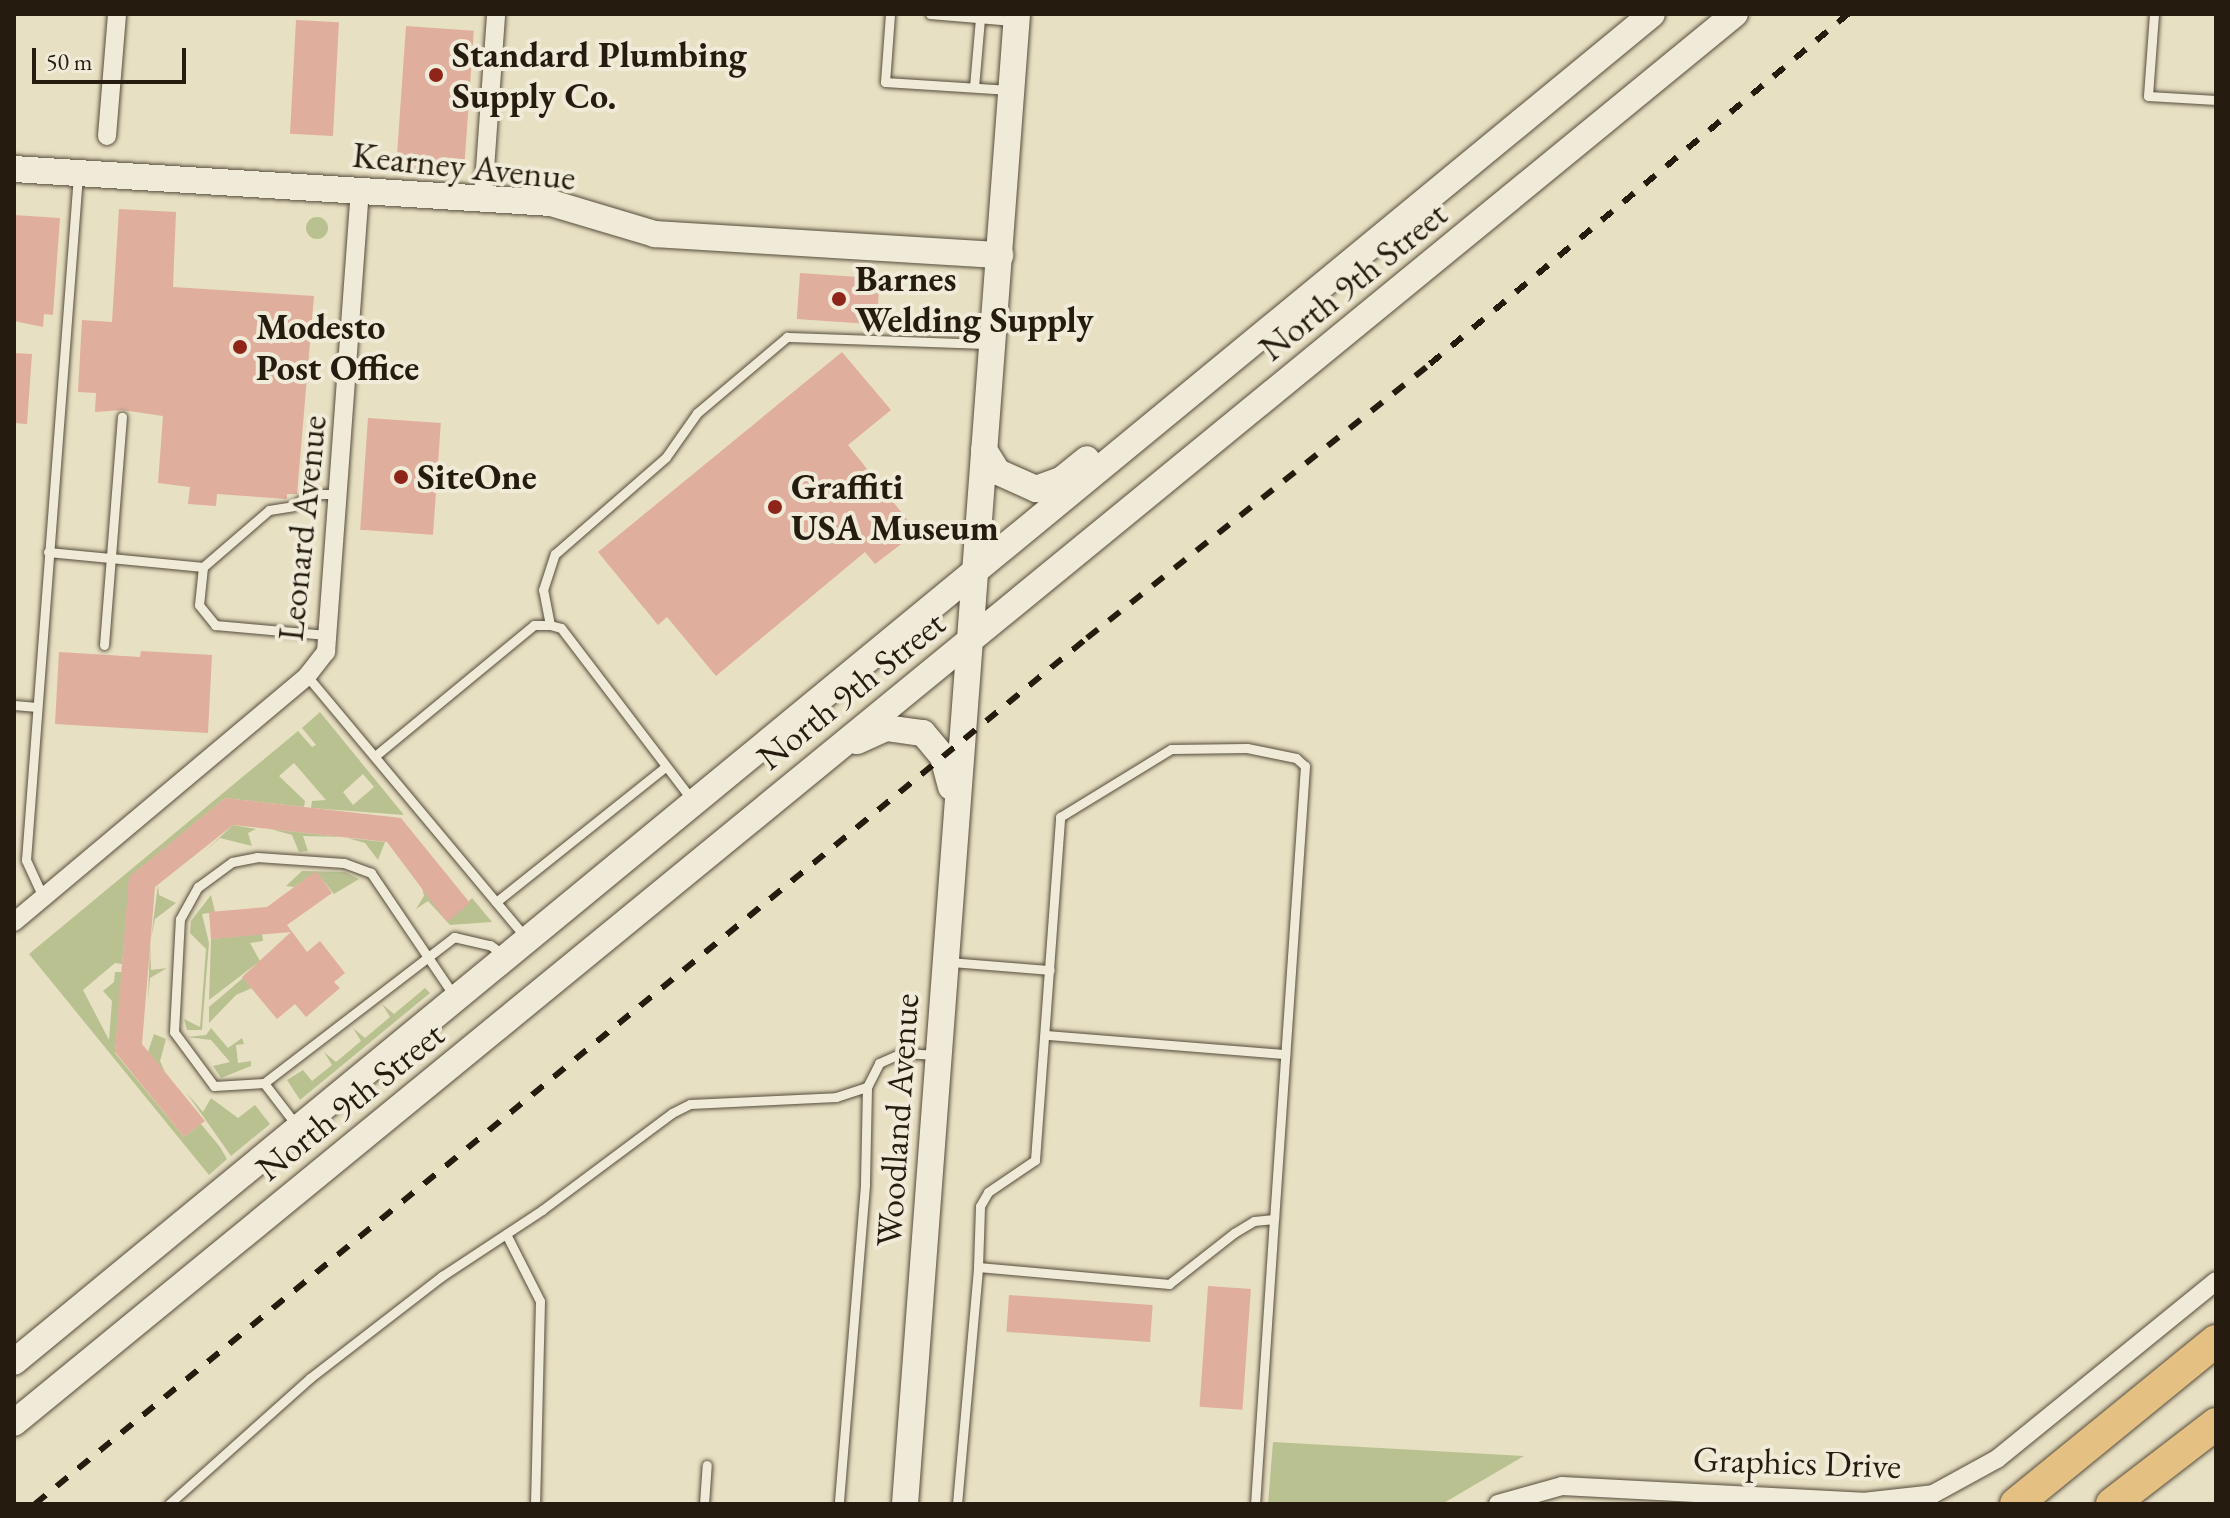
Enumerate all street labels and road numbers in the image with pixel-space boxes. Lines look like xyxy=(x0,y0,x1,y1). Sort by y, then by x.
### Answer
street label: Kearney Avenue xyxy=(350,133,578,199)
street label: North 9th Street xyxy=(1250,192,1456,370)
street label: Leonard Avenue xyxy=(269,413,335,643)
street label: North 9th Street xyxy=(748,601,954,779)
street label: Woodland Avenue xyxy=(867,992,927,1248)
street label: North 9th Street xyxy=(247,1012,453,1190)
street label: Graphics Drive xyxy=(1692,1437,1902,1487)

